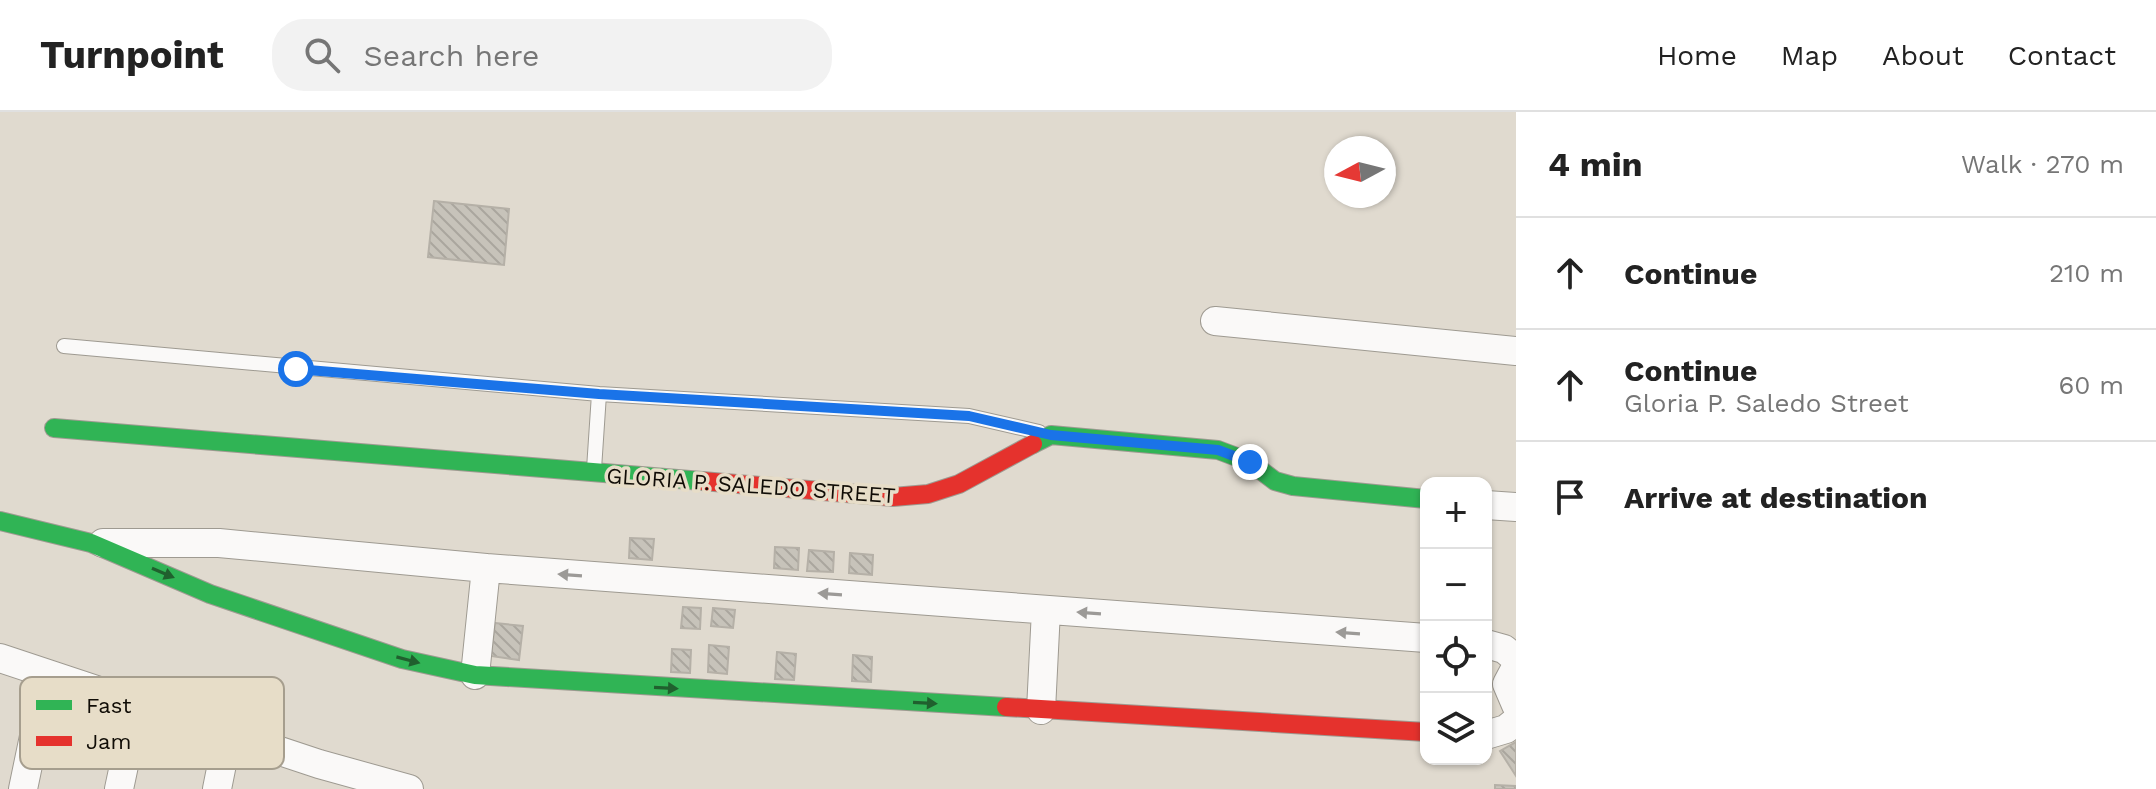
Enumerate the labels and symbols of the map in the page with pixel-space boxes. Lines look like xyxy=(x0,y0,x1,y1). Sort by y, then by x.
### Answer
north arrow xyxy=(1324,136,1396,208)
route start xyxy=(278,351,314,387)
route end xyxy=(1232,444,1268,480)
street label: GLORIA P. SALEDO STREET xyxy=(606,463,896,508)
one-way arrow xyxy=(151,567,175,580)
one-way arrow xyxy=(557,568,582,581)
one-way arrow xyxy=(817,587,842,600)
one-way arrow xyxy=(1076,606,1101,619)
one-way arrow xyxy=(1335,626,1360,639)
one-way arrow xyxy=(395,655,420,667)
legend xyxy=(20,677,284,769)
one-way arrow xyxy=(654,682,679,695)
text: Fast xyxy=(86,693,132,718)
one-way arrow xyxy=(913,697,938,710)
text: Jam xyxy=(86,729,131,754)

